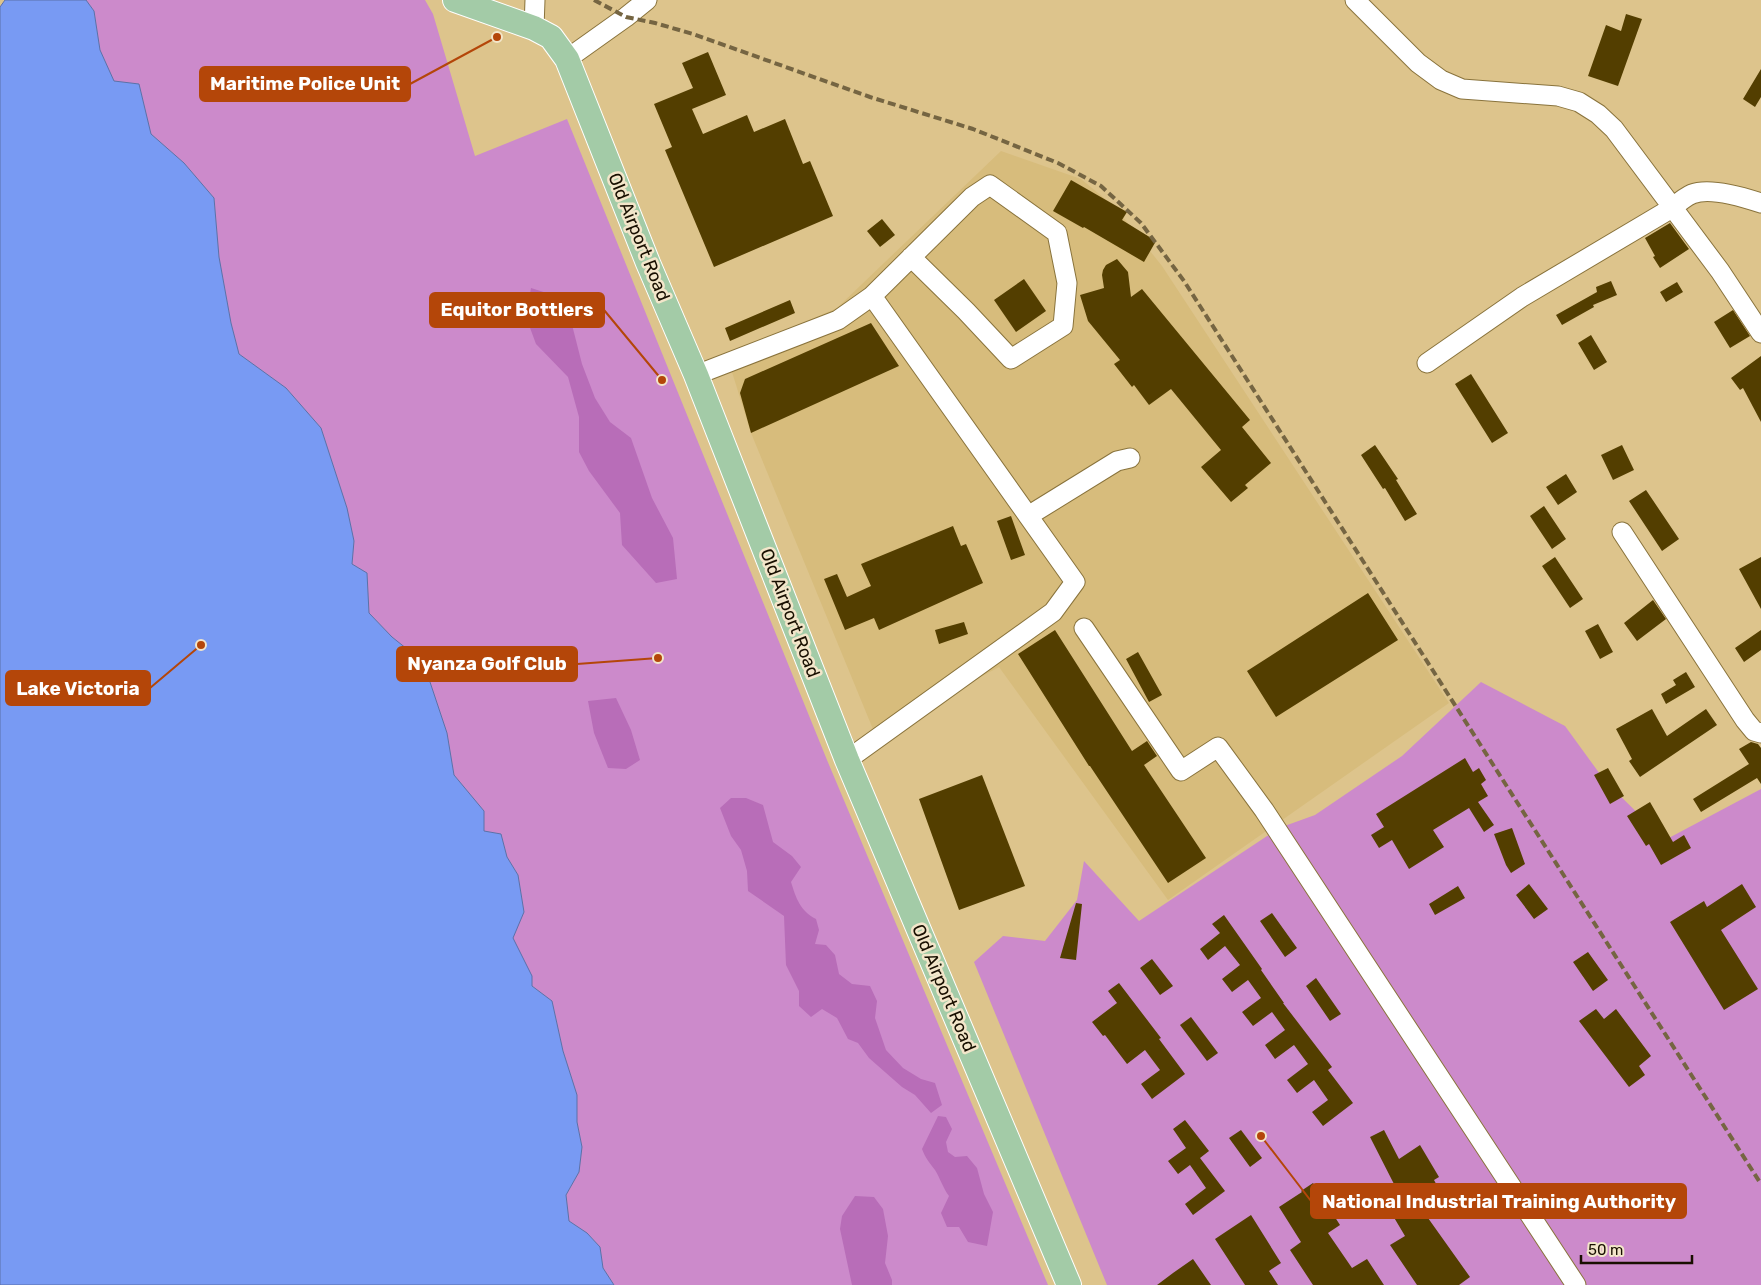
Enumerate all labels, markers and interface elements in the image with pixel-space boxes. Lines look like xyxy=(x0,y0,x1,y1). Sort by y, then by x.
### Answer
callout: Maritime Police Unit xyxy=(200,67,410,101)
text: Maritime Police Unit xyxy=(210,72,400,95)
street label: Old Airport Road xyxy=(603,170,675,304)
callout: Equitor Bottlers xyxy=(430,293,604,327)
text: Equitor Bottlers xyxy=(440,298,594,321)
street label: Old Airport Road xyxy=(755,545,825,681)
callout: Nyanza Golf Club xyxy=(397,647,577,681)
text: Nyanza Golf Club xyxy=(407,652,567,675)
callout: Lake Victoria xyxy=(6,671,150,705)
text: Lake Victoria xyxy=(16,677,140,700)
street label: Old Airport Road xyxy=(907,921,981,1055)
callout: National Industrial Training Authority xyxy=(1311,1184,1686,1218)
text: National Industrial Training Authority xyxy=(1322,1190,1677,1213)
scale bar xyxy=(1581,1232,1692,1264)
text: 50 m xyxy=(1588,1241,1623,1259)

